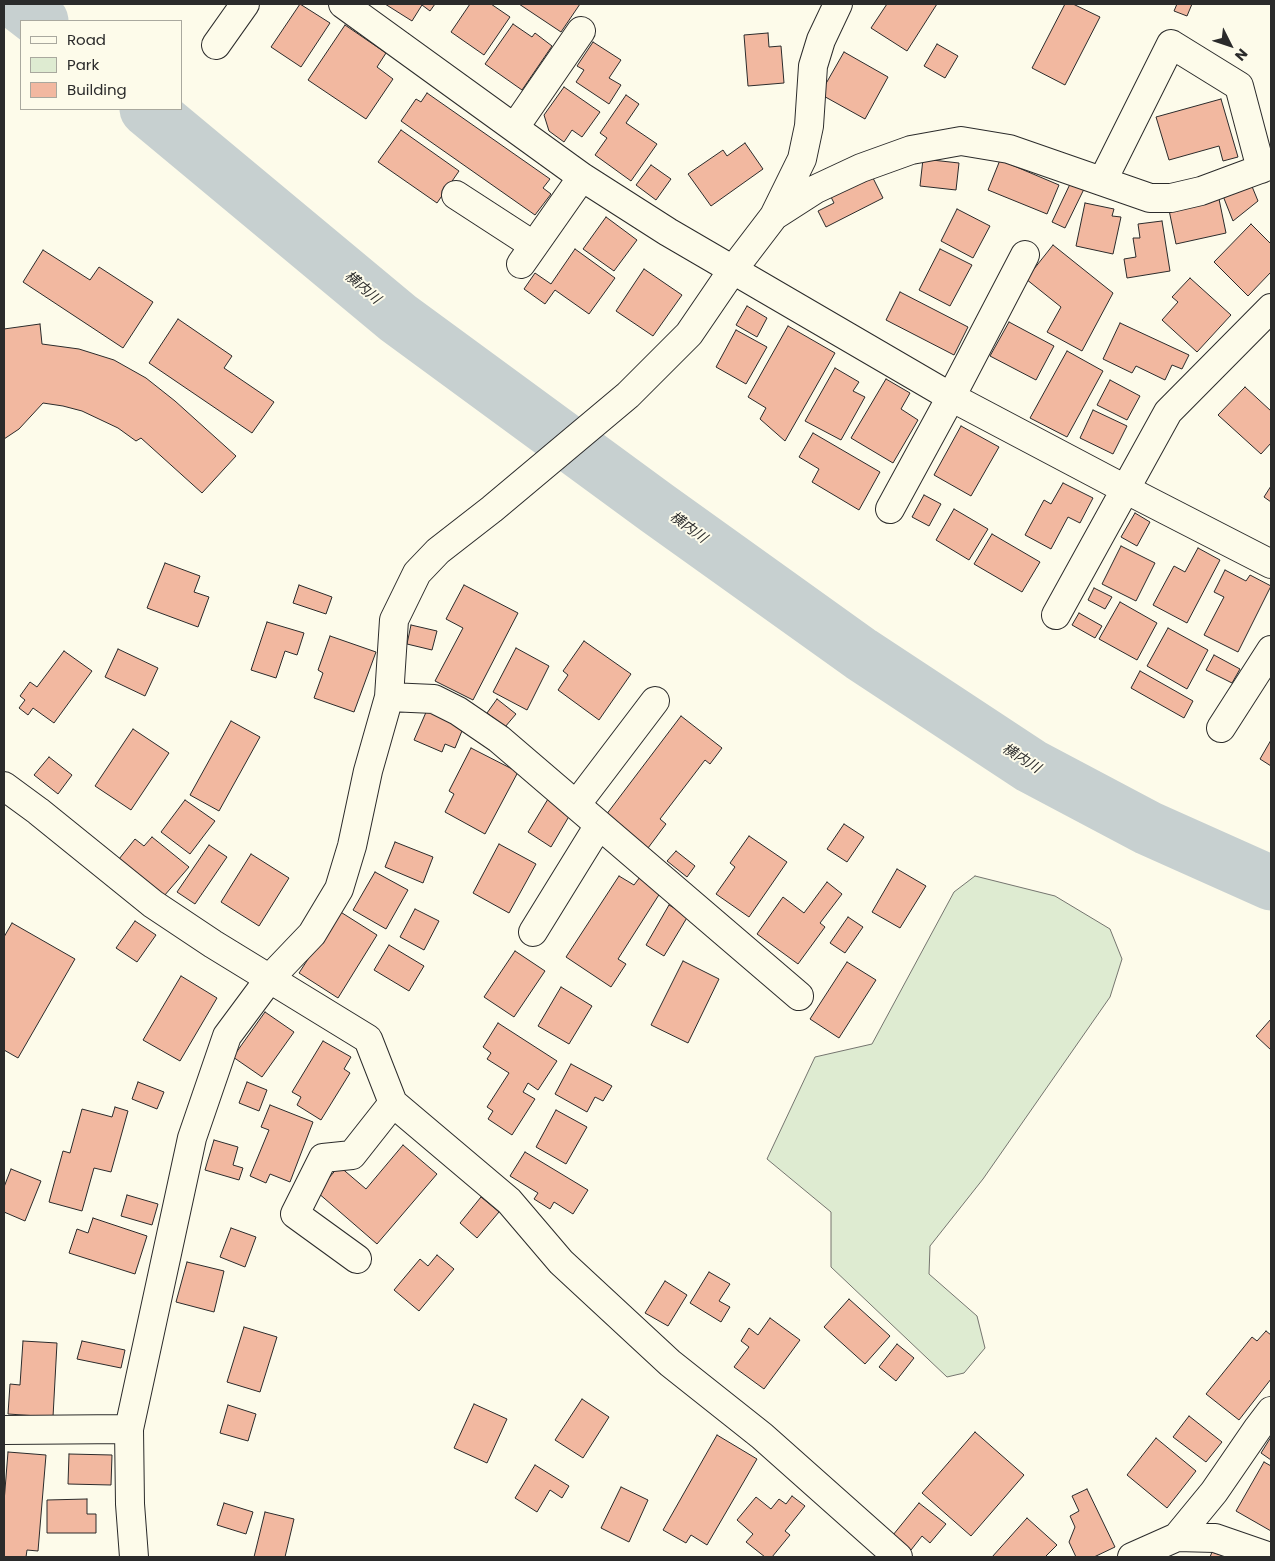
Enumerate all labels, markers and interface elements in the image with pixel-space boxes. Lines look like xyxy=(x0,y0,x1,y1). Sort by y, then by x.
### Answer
legend xyxy=(20,20,182,110)
north arrow xyxy=(1205,20,1255,70)
text: Road xyxy=(67,29,106,50)
text: N xyxy=(1230,44,1252,65)
text: Park xyxy=(67,54,99,75)
text: Building xyxy=(67,79,127,100)
water label: 横内川 xyxy=(341,268,383,308)
water label: 横内川 xyxy=(666,509,710,547)
water label: 横内川 xyxy=(999,741,1043,777)

